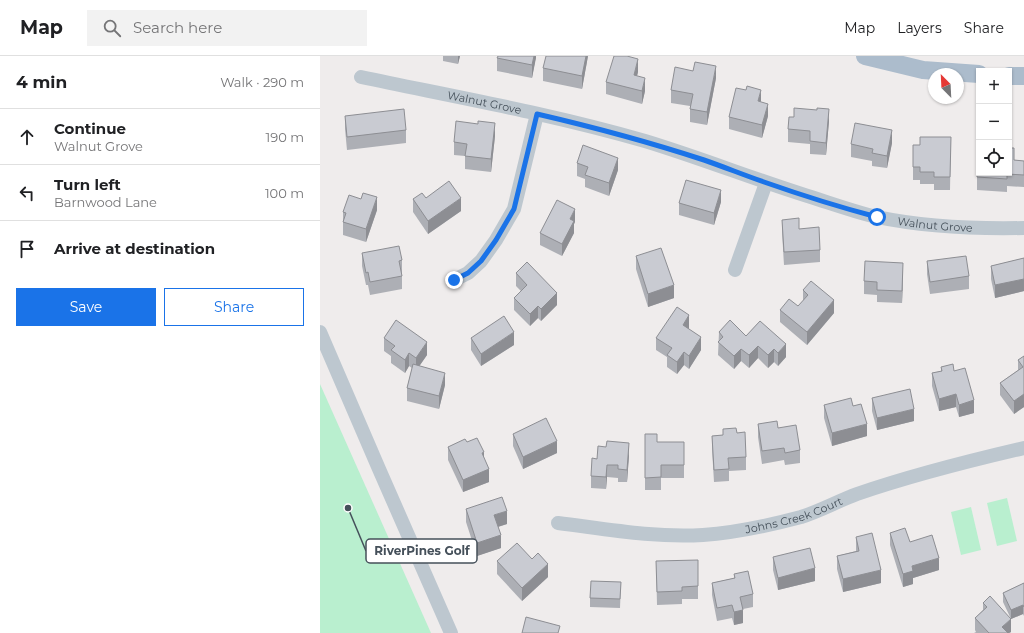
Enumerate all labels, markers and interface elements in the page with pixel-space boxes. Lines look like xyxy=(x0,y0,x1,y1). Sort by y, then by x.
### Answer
search box xyxy=(87,10,367,46)
text: Map xyxy=(20,16,63,39)
icon: search xyxy=(101,17,123,39)
text: Search here xyxy=(133,18,222,37)
text: Map xyxy=(844,19,875,37)
text: Layers xyxy=(897,19,942,37)
text: Share xyxy=(964,19,1004,37)
north arrow xyxy=(928,68,964,104)
map controls xyxy=(976,68,1012,176)
button: + xyxy=(976,68,1012,104)
text: 4 min xyxy=(16,72,67,92)
text: Walk · 290 m xyxy=(220,74,304,90)
street label: Walnut Grove xyxy=(446,88,523,117)
button: − xyxy=(976,104,1012,140)
text: Continue xyxy=(54,119,126,138)
icon: ahead xyxy=(16,126,38,148)
text: 190 m xyxy=(266,129,304,145)
text: Walnut Grove xyxy=(54,138,143,154)
button: locate xyxy=(976,140,1012,176)
text: Turn left xyxy=(54,175,121,194)
icon: left xyxy=(16,182,38,204)
text: 100 m xyxy=(265,185,304,201)
text: Barnwood Lane xyxy=(54,194,157,210)
route start xyxy=(868,208,886,226)
street label: Walnut Grove xyxy=(897,214,973,235)
icon: arrive xyxy=(16,238,38,260)
text: Arrive at destination xyxy=(54,239,215,258)
route end xyxy=(445,271,463,289)
button: Save xyxy=(16,288,156,326)
button: Share xyxy=(164,288,304,326)
street label: Johns Creek Court xyxy=(743,494,845,537)
callout: RiverPines Golf xyxy=(366,539,477,563)
text: RiverPines Golf xyxy=(374,543,471,558)

